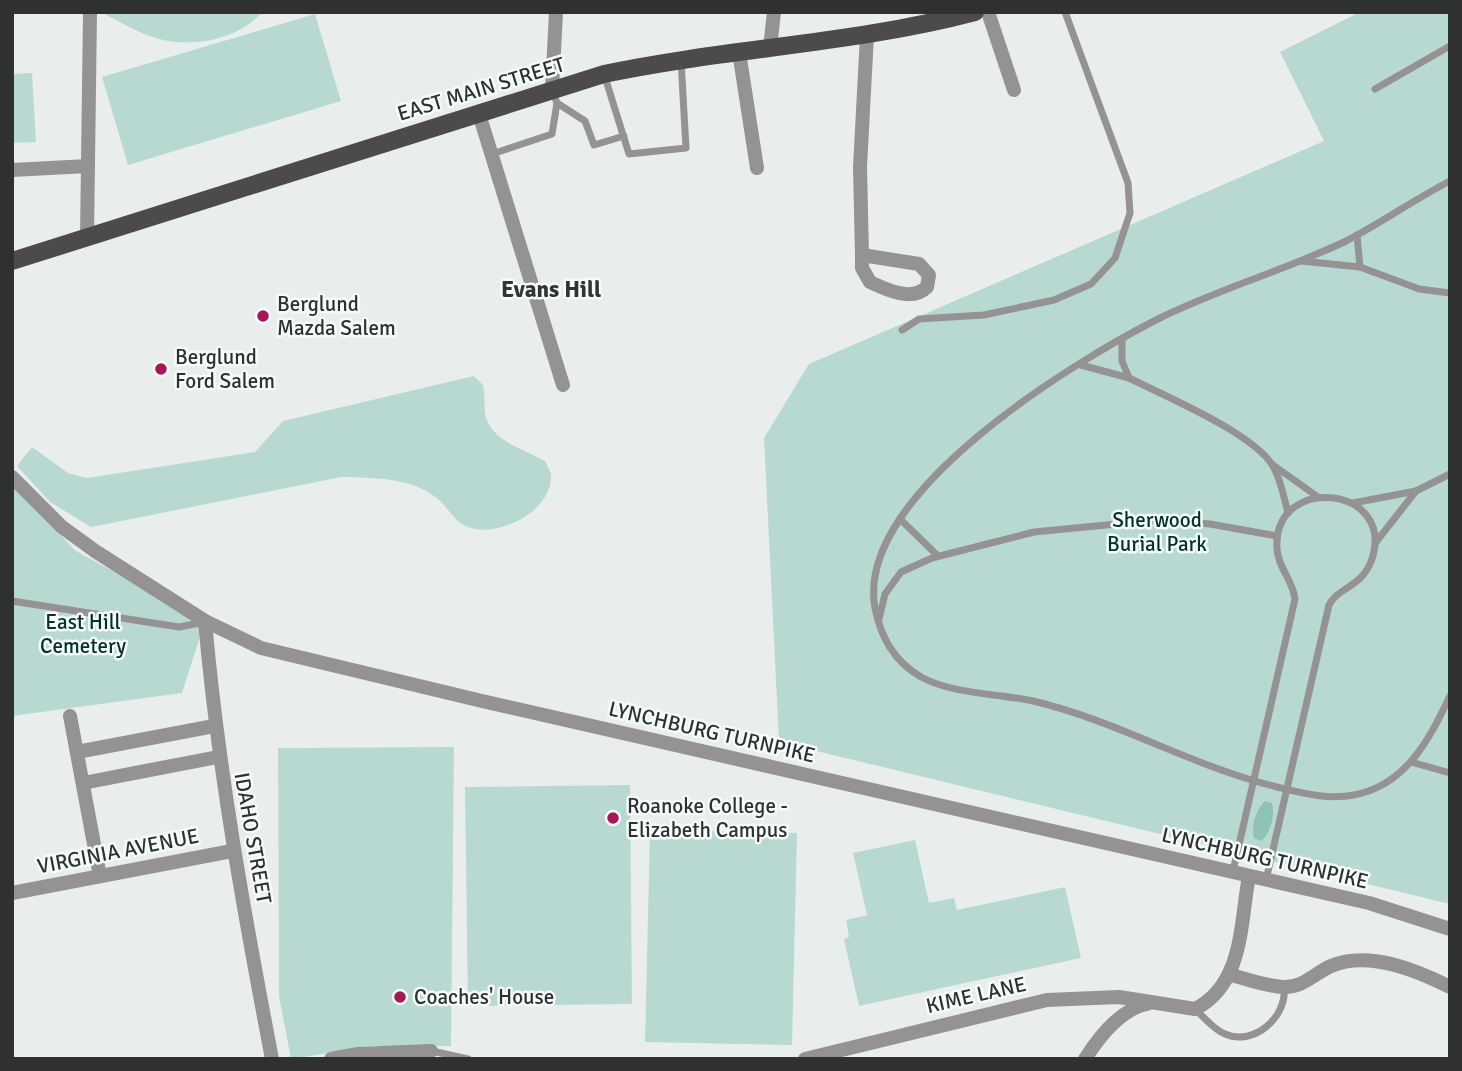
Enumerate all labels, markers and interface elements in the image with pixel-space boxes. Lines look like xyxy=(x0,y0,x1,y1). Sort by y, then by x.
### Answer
street label: EAST MAIN STREET xyxy=(394,51,569,127)
district label: Evans Hill xyxy=(501,275,601,304)
place label: Berglund Mazda Salem xyxy=(277,291,396,341)
marker: Berglund Mazda Salem xyxy=(255,308,271,324)
place label: Berglund Ford Salem xyxy=(175,344,275,394)
marker: Berglund Ford Salem xyxy=(153,361,169,377)
park label: Sherwood Burial Park xyxy=(1107,507,1207,557)
park label: East Hill Cemetery xyxy=(40,609,126,659)
street label: LYNCHBURG TURNPIKE xyxy=(606,696,818,768)
street label: IDAHO STREET xyxy=(229,770,277,906)
place label: Roanoke College - Elizabeth Campus xyxy=(627,793,788,843)
marker: Roanoke College - Elizabeth Campus xyxy=(605,810,621,826)
street label: LYNCHBURG TURNPIKE xyxy=(1159,822,1371,894)
street label: VIRGINIA AVENUE xyxy=(35,823,201,879)
street label: KIME LANE xyxy=(923,971,1029,1019)
place label: Coaches' House xyxy=(414,984,554,1010)
marker: Coaches' House xyxy=(392,989,408,1005)

